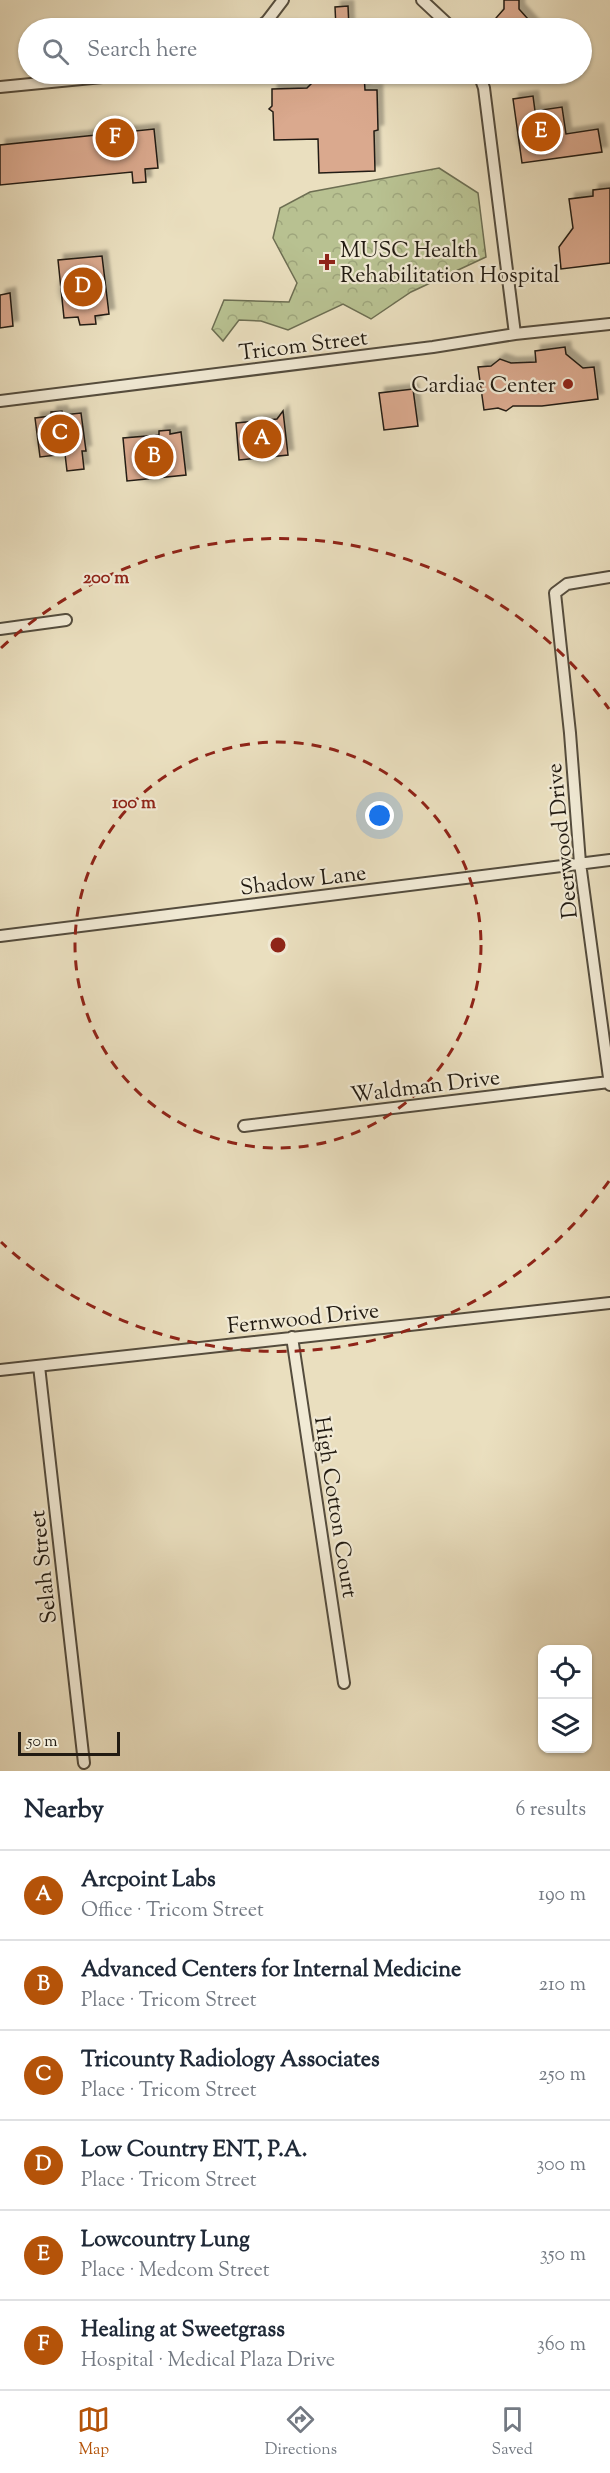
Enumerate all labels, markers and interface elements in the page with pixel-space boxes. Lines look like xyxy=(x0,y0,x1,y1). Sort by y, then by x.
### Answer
search box xyxy=(18,18,592,84)
icon: search xyxy=(39,35,72,68)
text: Search here xyxy=(87,35,197,67)
pin: E xyxy=(522,110,560,154)
pin: F xyxy=(96,116,134,160)
place label: MUSC Health Rehabilitation Hospital xyxy=(340,236,560,293)
marker: MUSC Health Rehabilitation Hospital xyxy=(318,253,336,271)
pin: D xyxy=(64,264,103,310)
street label: Tricom Street xyxy=(237,323,370,371)
place label: Cardiac Center xyxy=(411,371,556,403)
marker: Cardiac Center xyxy=(561,377,575,391)
pin: C xyxy=(40,412,80,456)
pin: A xyxy=(242,416,282,462)
pin: B xyxy=(134,434,174,480)
text: 200 m xyxy=(83,566,129,592)
street label: Deerwood Drive xyxy=(540,761,588,920)
text: 100 m xyxy=(112,791,156,817)
your location xyxy=(365,801,394,830)
street label: Shadow Lane xyxy=(238,858,368,906)
centre of rings xyxy=(268,935,288,955)
street label: Waldman Drive xyxy=(349,1063,502,1113)
street label: Fernwood Drive xyxy=(226,1296,381,1344)
street label: High Cotton Court xyxy=(304,1414,364,1601)
street label: Selah Street xyxy=(23,1508,67,1625)
map controls xyxy=(538,1645,592,1753)
button: locate xyxy=(538,1645,592,1699)
button: layers xyxy=(538,1699,592,1753)
scale bar xyxy=(18,1729,120,1756)
text: 50 m xyxy=(27,1731,58,1754)
text: Nearby xyxy=(24,1792,104,1829)
text: 6 results xyxy=(516,1796,586,1825)
text: Arcpoint Labs xyxy=(81,1865,216,1897)
text: A xyxy=(35,1881,52,1910)
text: 190 m xyxy=(538,1881,586,1910)
text: Office · Tricom Street xyxy=(81,1897,264,1926)
text: Advanced Centers for Internal Medicine xyxy=(81,1955,461,1987)
text: B xyxy=(37,1971,50,2000)
text: 210 m xyxy=(539,1971,586,2000)
text: Place · Tricom Street xyxy=(81,1987,257,2016)
text: Tricounty Radiology Associates xyxy=(81,2045,380,2077)
text: C xyxy=(35,2061,52,2090)
text: 250 m xyxy=(538,2061,586,2090)
text: Place · Tricom Street xyxy=(81,2077,257,2106)
text: Low Country ENT, P.A. xyxy=(81,2135,307,2167)
text: D xyxy=(36,2151,51,2180)
text: 300 m xyxy=(536,2151,586,2180)
text: Place · Tricom Street xyxy=(81,2167,257,2196)
text: Lowcountry Lung xyxy=(81,2225,250,2257)
text: E xyxy=(37,2241,50,2270)
text: 350 m xyxy=(540,2241,586,2270)
text: Place · Medcom Street xyxy=(81,2257,270,2286)
text: Healing at Sweetgrass xyxy=(81,2315,285,2347)
text: F xyxy=(38,2331,49,2360)
text: 360 m xyxy=(537,2331,586,2360)
text: Hospital · Medical Plaza Drive xyxy=(81,2347,335,2376)
tab: Map xyxy=(77,2403,110,2462)
tab: Directions xyxy=(265,2403,337,2462)
tab: Saved xyxy=(492,2403,533,2462)

